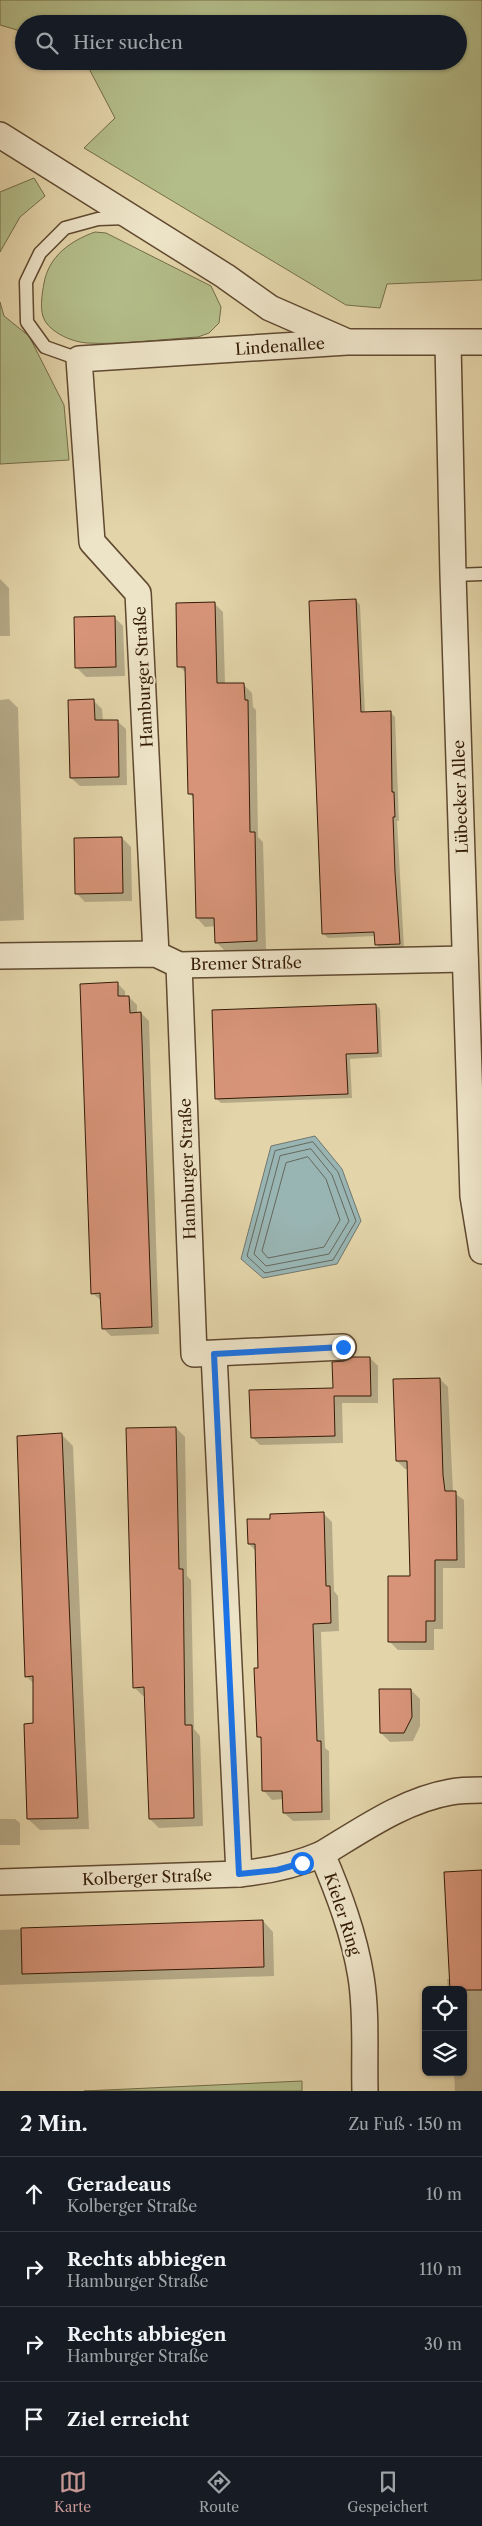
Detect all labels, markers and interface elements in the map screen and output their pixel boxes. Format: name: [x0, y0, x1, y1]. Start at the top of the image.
search box: [15, 15, 467, 70]
icon: search: [33, 29, 61, 57]
text: Hier suchen: [73, 31, 183, 54]
street label: Lindenallee: [234, 333, 326, 359]
street label: Hamburger Straße: [129, 606, 157, 748]
street label: Lübecker Allee: [448, 740, 472, 854]
street label: Bremer Straße: [190, 952, 302, 974]
street label: Hamburger Straße: [175, 1098, 199, 1240]
route end: [332, 1336, 355, 1359]
route start: [291, 1852, 314, 1875]
street label: Kolberger Straße: [82, 1865, 212, 1889]
street label: Kieler Ring: [320, 1870, 366, 1958]
map controls: [422, 1986, 467, 2076]
button: locate: [422, 1986, 467, 2031]
button: layers: [422, 2031, 467, 2076]
text: 2 Min.: [20, 2111, 88, 2136]
text: Zu Fuß · 150 m: [348, 2114, 462, 2134]
text: Geradeaus: [67, 2173, 171, 2196]
icon: ahead: [20, 2180, 48, 2208]
text: 10 m: [426, 2184, 462, 2204]
text: Kolberger Straße: [67, 2196, 197, 2216]
text: Rechts abbiegen: [67, 2248, 227, 2271]
icon: right: [20, 2255, 48, 2283]
text: 110 m: [419, 2259, 462, 2279]
text: Hamburger Straße: [67, 2271, 209, 2291]
text: Rechts abbiegen: [67, 2323, 227, 2346]
icon: right: [20, 2330, 48, 2358]
text: 30 m: [424, 2334, 462, 2354]
text: Hamburger Straße: [67, 2346, 209, 2366]
icon: arrive: [20, 2405, 48, 2433]
text: Ziel erreicht: [67, 2408, 189, 2431]
tab: Karte: [54, 2468, 91, 2516]
tab: Route: [199, 2468, 239, 2516]
tab: Gespeichert: [347, 2468, 428, 2516]

